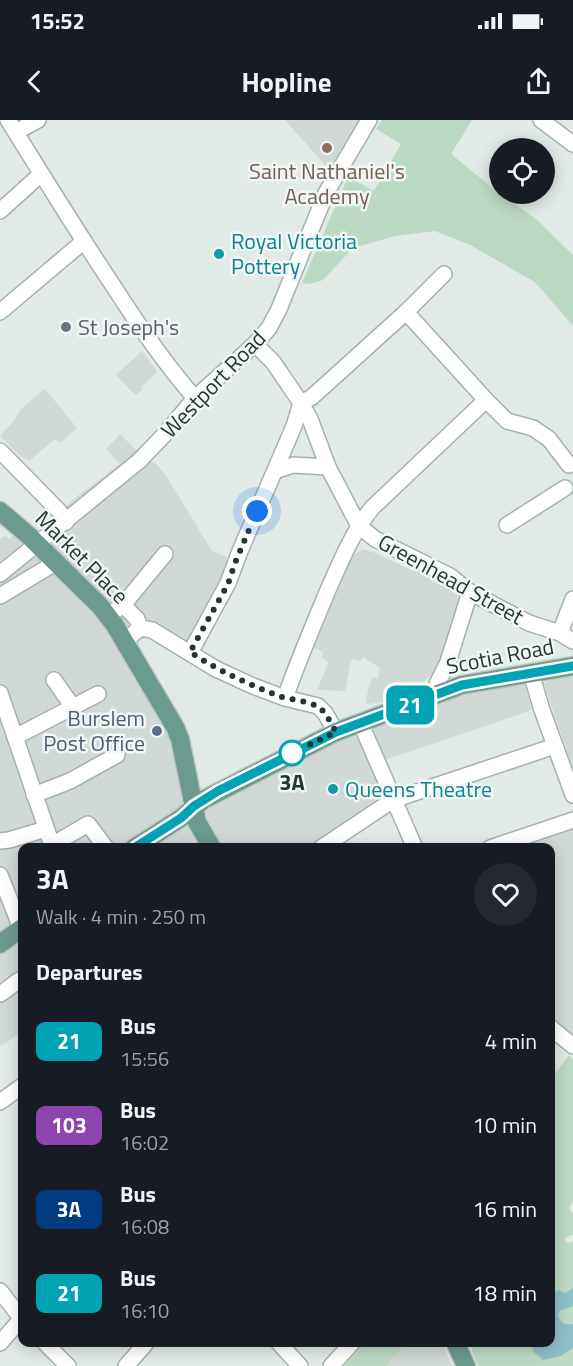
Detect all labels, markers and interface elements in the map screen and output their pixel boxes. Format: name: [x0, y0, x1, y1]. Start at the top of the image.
text: 15:52: [30, 4, 85, 38]
text: Hopline: [241, 61, 332, 102]
icon: back: [18, 65, 51, 98]
icon: share: [522, 65, 555, 98]
map controls: [489, 138, 555, 204]
button: locate: [489, 138, 555, 204]
marker: Saint Nathaniel's Academy: [320, 141, 334, 155]
place label: Saint Nathaniel's Academy: [249, 154, 405, 213]
place label: Royal Victoria Pottery: [231, 224, 357, 283]
marker: Royal Victoria Pottery: [212, 247, 226, 261]
place label: St Joseph's: [78, 310, 179, 344]
marker: St Joseph's: [59, 320, 73, 334]
street label: Westport Road: [152, 322, 274, 446]
your location: [242, 496, 272, 526]
street label: Market Place: [27, 502, 137, 612]
street label: Greenhead Street: [372, 525, 530, 633]
street label: Scotia Road: [443, 629, 557, 683]
line badge: 21: [383, 686, 437, 724]
text: 21: [398, 689, 422, 721]
place label: Burslem Post Office: [43, 701, 145, 760]
marker: Burslem Post Office: [150, 724, 164, 738]
marker: 3A: [279, 740, 305, 766]
place label: 3A: [279, 765, 305, 799]
place label: Queens Theatre: [345, 772, 492, 806]
marker: Queens Theatre: [326, 782, 340, 796]
text: 3A: [36, 857, 69, 900]
button: heart: [474, 863, 537, 926]
text: Walk · 4 min · 250 m: [36, 901, 206, 932]
text: Departures: [36, 955, 143, 989]
text: Bus: [120, 1009, 156, 1043]
text: 4 min: [485, 1024, 537, 1058]
text: 21: [57, 1025, 81, 1057]
text: 15:56: [120, 1043, 169, 1074]
text: Bus: [120, 1093, 156, 1127]
text: 10 min: [472, 1108, 537, 1142]
text: 103: [51, 1109, 87, 1141]
text: 16:02: [120, 1127, 169, 1158]
text: Bus: [120, 1177, 156, 1211]
text: 16 min: [472, 1192, 537, 1226]
text: 3A: [57, 1193, 81, 1225]
text: 16:08: [120, 1211, 169, 1242]
text: Bus: [120, 1261, 156, 1295]
text: 18 min: [472, 1276, 537, 1310]
text: 21: [57, 1277, 81, 1309]
text: 16:10: [120, 1295, 169, 1326]

